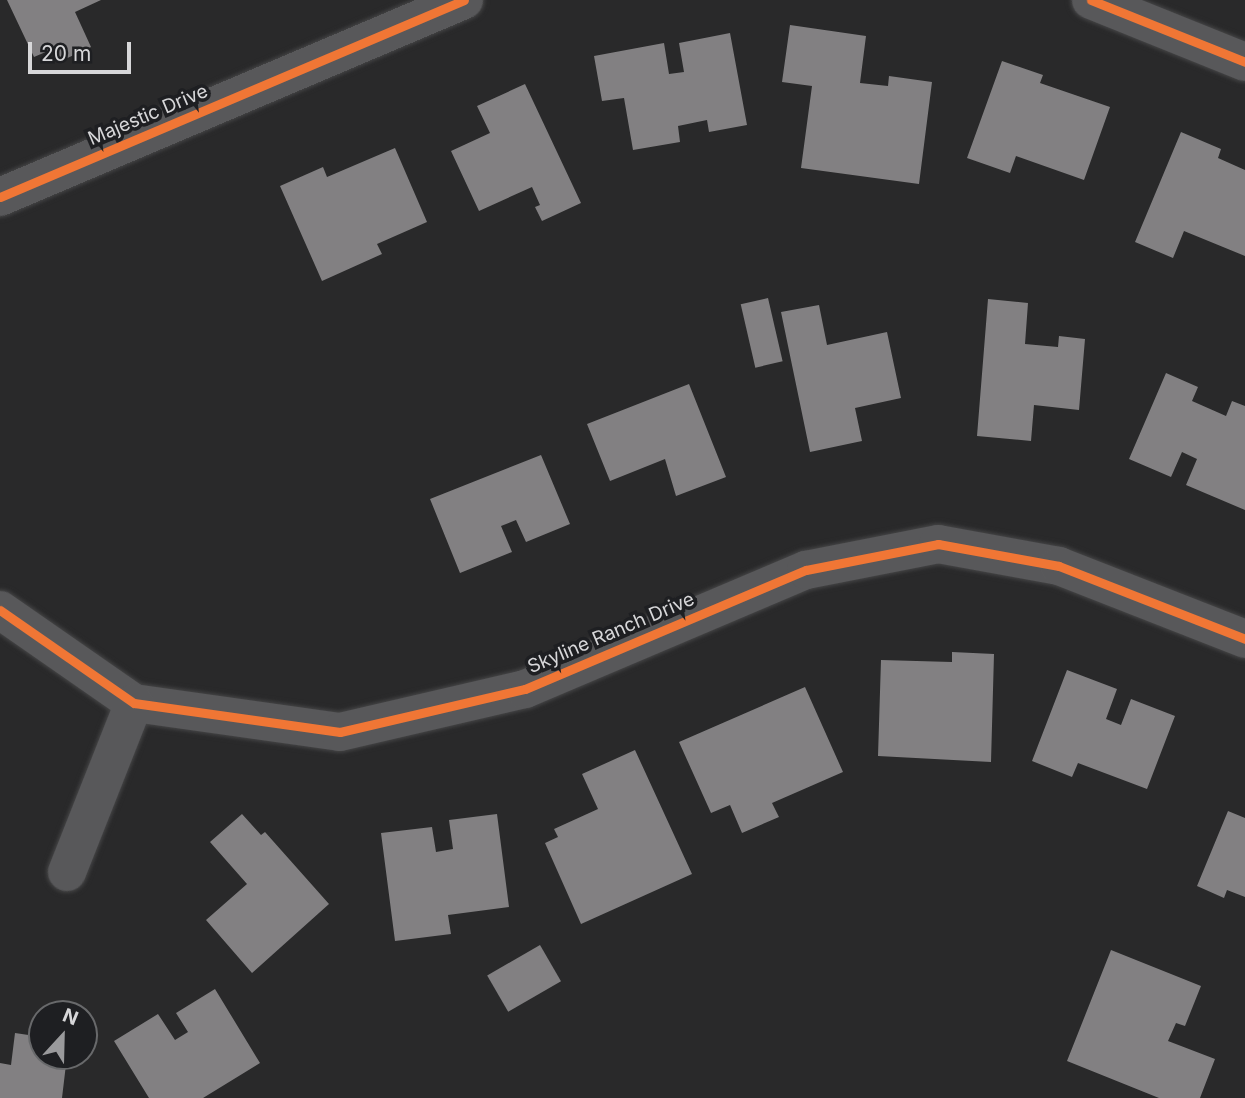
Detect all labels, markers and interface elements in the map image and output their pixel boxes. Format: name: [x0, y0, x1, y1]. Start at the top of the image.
scale bar: [32, 28, 135, 72]
text: 20 m: [41, 41, 91, 66]
street label: Majestic Drive: [85, 80, 211, 150]
street label: Skyline Ranch Drive: [524, 588, 698, 678]
north arrow: [28, 1000, 98, 1070]
text: N: [59, 1004, 81, 1030]

